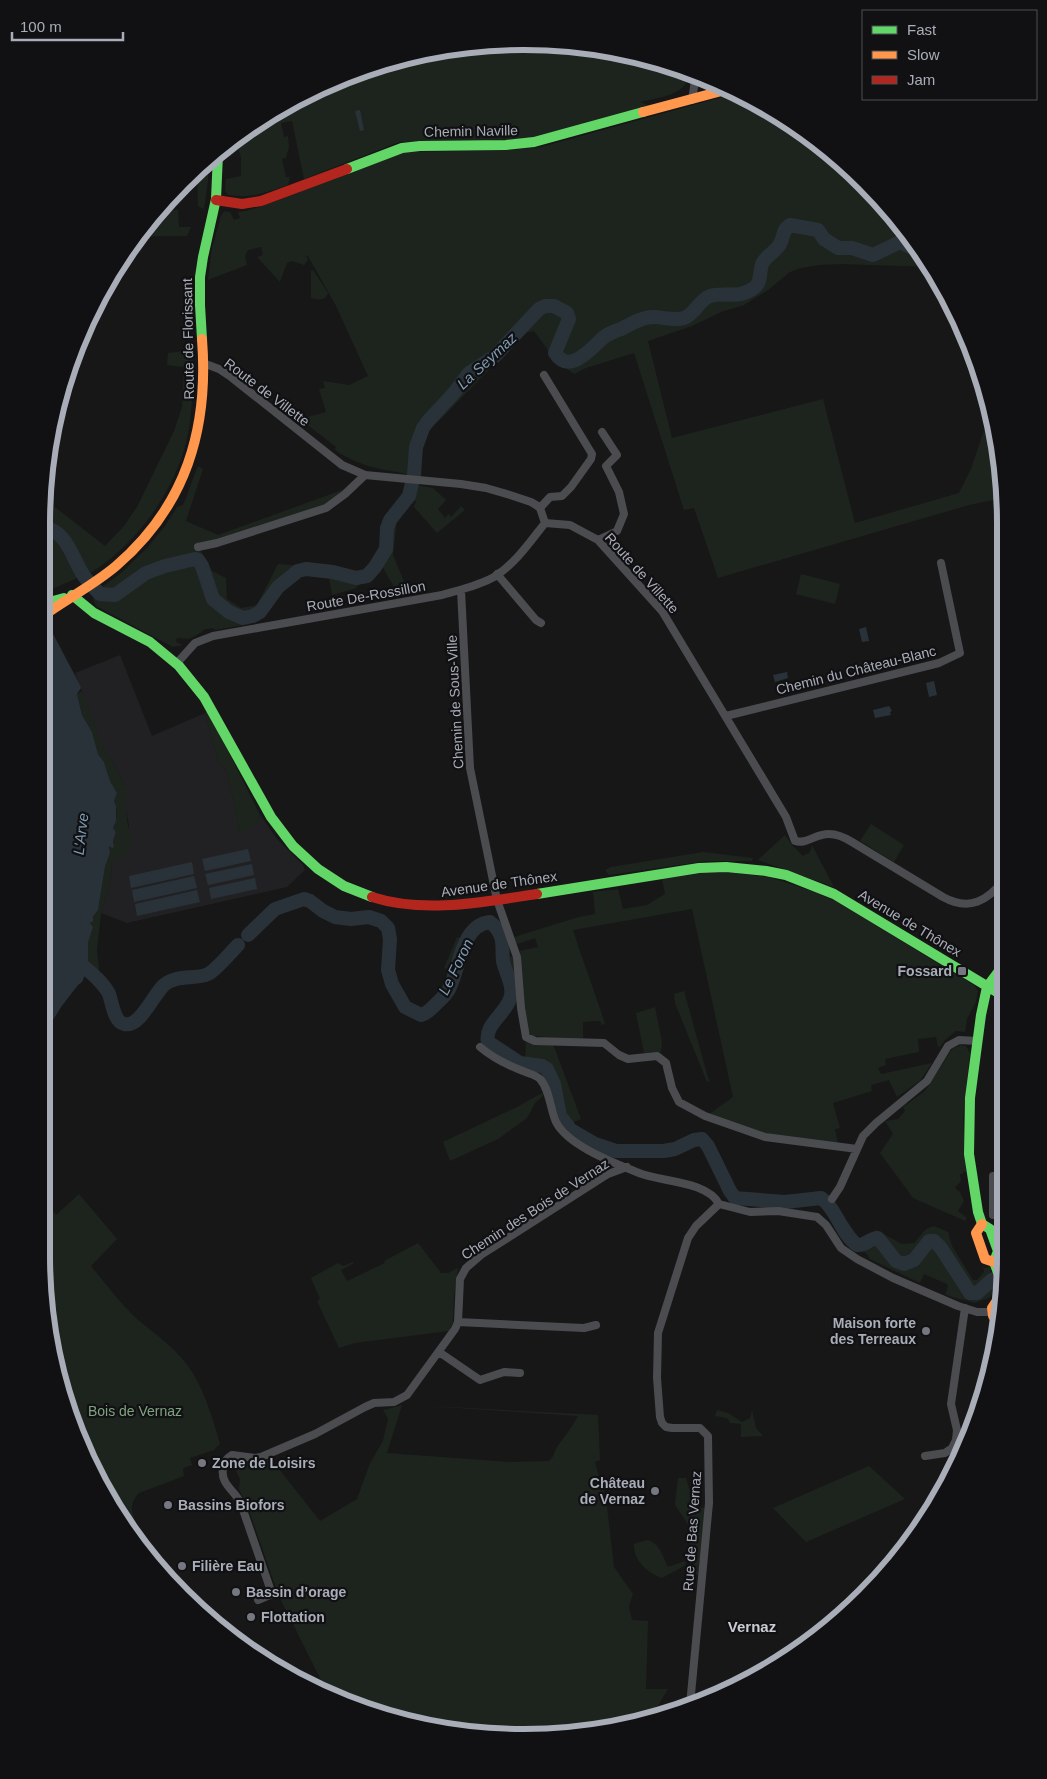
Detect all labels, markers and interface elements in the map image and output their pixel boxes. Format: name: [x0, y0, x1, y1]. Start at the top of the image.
scale bar: [12, 10, 124, 42]
legend: [862, 10, 1037, 100]
text: 100 m: [20, 18, 62, 35]
text: Fast: [907, 21, 937, 38]
text: Slow: [907, 46, 940, 63]
text: Jam: [907, 71, 935, 88]
street label: Chemin Naville: [424, 122, 518, 140]
street label: Route de Florissant: [179, 278, 197, 400]
water label: La Seymaz: [453, 328, 520, 392]
street label: Route de Villette: [221, 355, 313, 429]
street label: Route de Villette: [602, 530, 682, 617]
street label: Route De-Rossillon: [305, 578, 427, 614]
street label: Chemin de Sous-Ville: [443, 634, 467, 770]
street label: Chemin du Château-Blanc: [774, 642, 938, 698]
water label: L'Arve: [70, 812, 92, 856]
street label: Avenue de Thônex: [440, 868, 558, 900]
street label: Avenue de Thônex: [856, 886, 964, 960]
water label: Le Foron: [435, 936, 476, 997]
place label: Fossard: [898, 963, 952, 979]
marker: Fossard: [956, 965, 968, 977]
street label: Chemin des Bois de Vernaz: [458, 1155, 612, 1263]
place label: Maison forte des Terreaux: [830, 1315, 916, 1347]
marker: Maison forte des Terreaux: [920, 1325, 932, 1337]
park label: Bois de Vernaz: [88, 1403, 182, 1419]
place label: Zone de Loisirs: [212, 1455, 316, 1471]
marker: Zone de Loisirs: [196, 1457, 208, 1469]
street label: Rue de Bas Vernaz: [680, 1470, 704, 1592]
place label: Château de Vernaz: [580, 1475, 645, 1507]
marker: Château de Vernaz: [649, 1485, 661, 1497]
place label: Bassins Biofors: [178, 1497, 285, 1513]
marker: Bassins Biofors: [162, 1499, 174, 1511]
place label: Filière Eau: [192, 1558, 263, 1574]
marker: Filière Eau: [176, 1560, 188, 1572]
place label: Bassin d’orage: [246, 1584, 347, 1600]
marker: Bassin d’orage: [230, 1586, 242, 1598]
place label: Flottation: [261, 1609, 325, 1625]
marker: Flottation: [245, 1611, 257, 1623]
district label: Vernaz: [728, 1618, 776, 1635]

